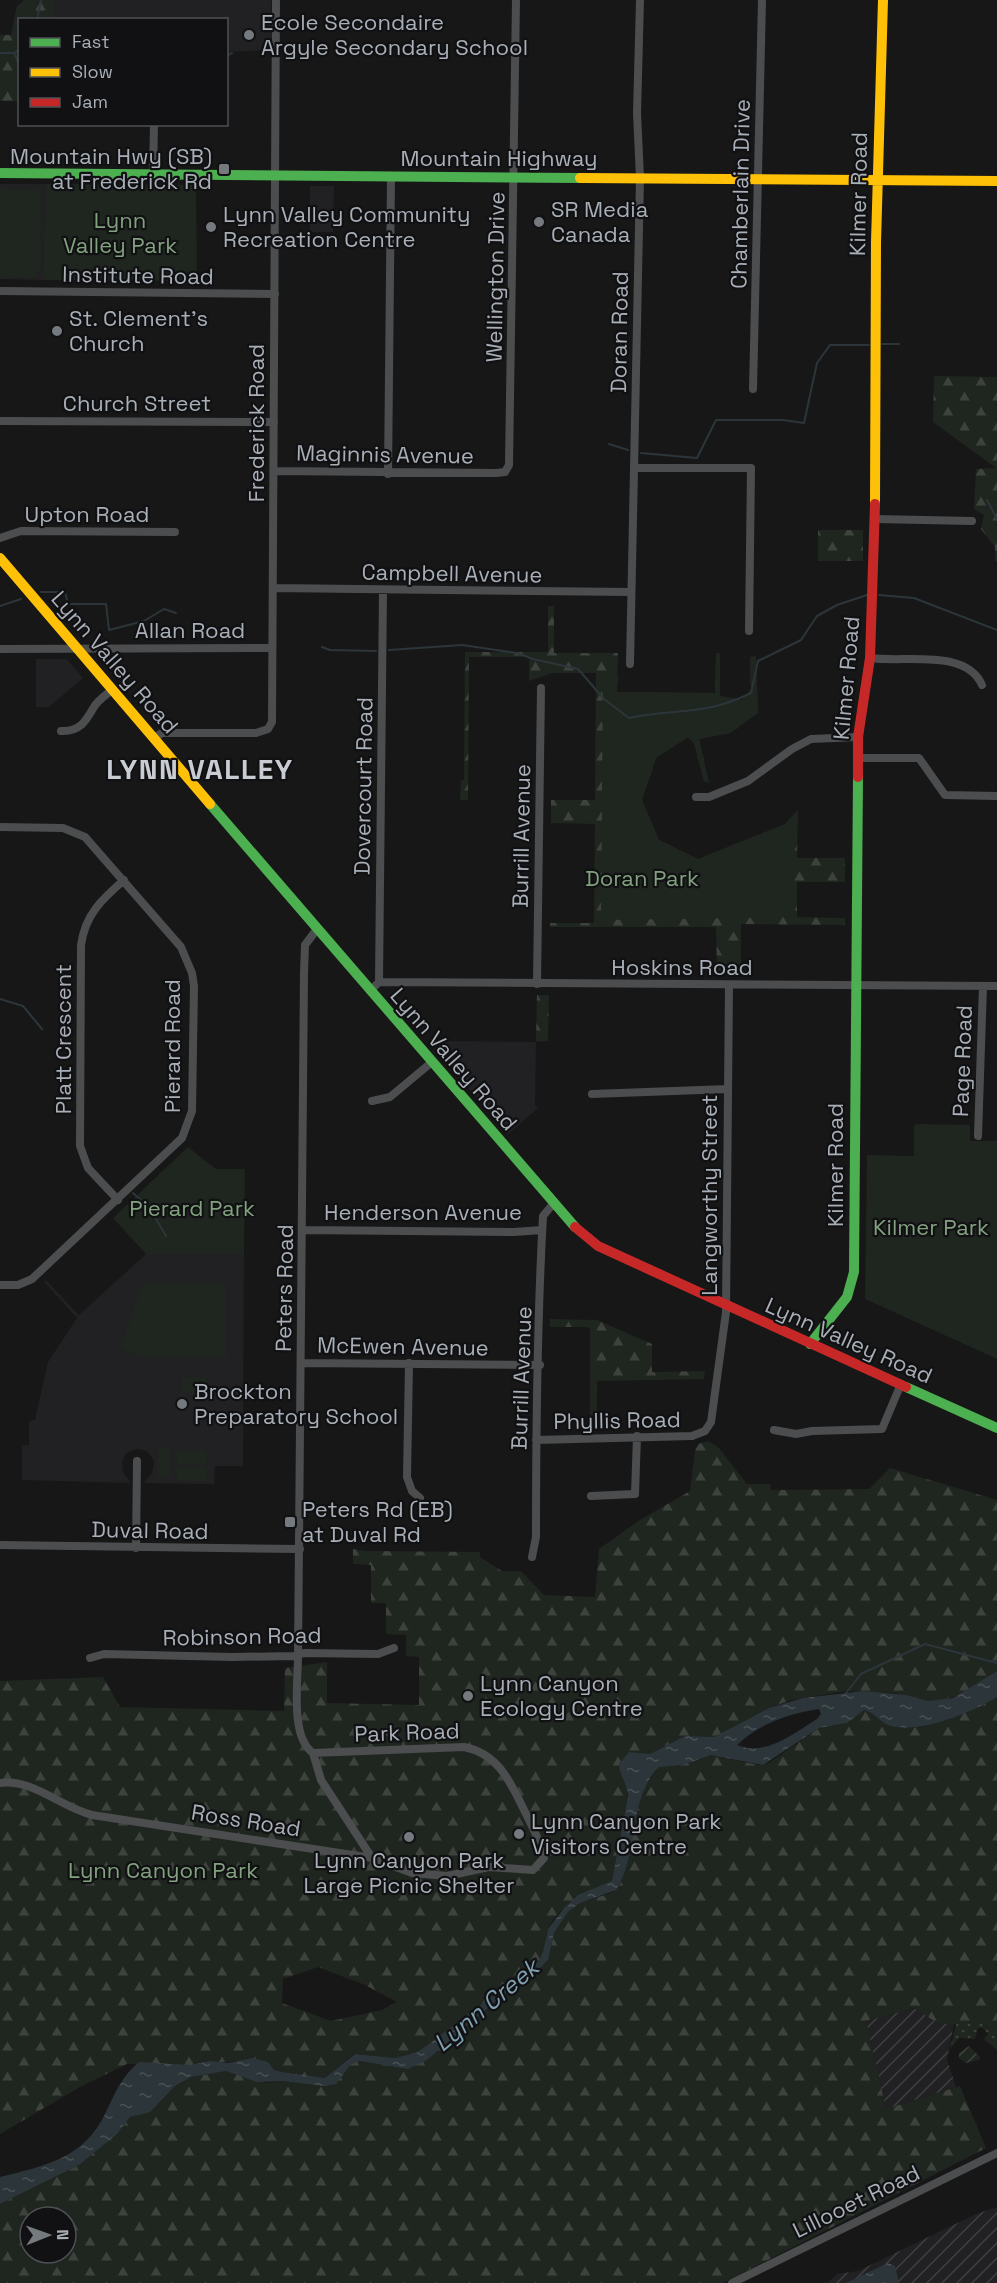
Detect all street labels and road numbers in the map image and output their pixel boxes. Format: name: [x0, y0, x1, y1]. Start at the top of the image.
street label: Chamberlain Drive: [724, 99, 756, 289]
street label: Kilmer Road: [843, 132, 873, 256]
street label: Mountain Highway: [400, 144, 598, 172]
street label: Wellington Drive: [480, 191, 510, 363]
street label: Institute Road: [62, 260, 214, 290]
street label: Doran Road: [604, 271, 634, 393]
street label: Frederick Road: [242, 344, 270, 502]
street label: Church Street: [63, 389, 211, 417]
street label: Maginnis Avenue: [296, 438, 474, 470]
street label: Upton Road: [25, 500, 149, 528]
street label: Campbell Avenue: [361, 557, 543, 589]
street label: Lynn Valley Road: [45, 585, 185, 739]
street label: Kilmer Road: [827, 615, 865, 741]
street label: Allan Road: [135, 616, 245, 644]
street label: Dovercourt Road: [347, 697, 379, 875]
street label: Burrill Avenue: [506, 764, 536, 908]
street label: Hoskins Road: [611, 953, 753, 981]
street label: Platt Crescent: [49, 964, 77, 1114]
street label: Pierard Road: [158, 979, 186, 1113]
street label: Lynn Valley Road: [384, 982, 524, 1136]
street label: Page Road: [946, 1004, 978, 1118]
street label: Langworthy Street: [695, 1094, 723, 1296]
street label: Kilmer Road: [821, 1103, 849, 1227]
street label: Henderson Avenue: [324, 1198, 522, 1226]
street label: Peters Road: [269, 1224, 299, 1352]
street label: Lynn Valley Road: [761, 1291, 937, 1389]
street label: Burrill Avenue: [504, 1306, 538, 1450]
street label: McEwen Avenue: [317, 1331, 489, 1361]
street label: Phyllis Road: [553, 1405, 681, 1435]
street label: Duval Road: [91, 1515, 209, 1545]
street label: Robinson Road: [162, 1621, 322, 1651]
street label: Park Road: [354, 1716, 460, 1748]
street label: Ross Road: [189, 1798, 303, 1842]
street label: Lillooet Road: [788, 2158, 924, 2244]

